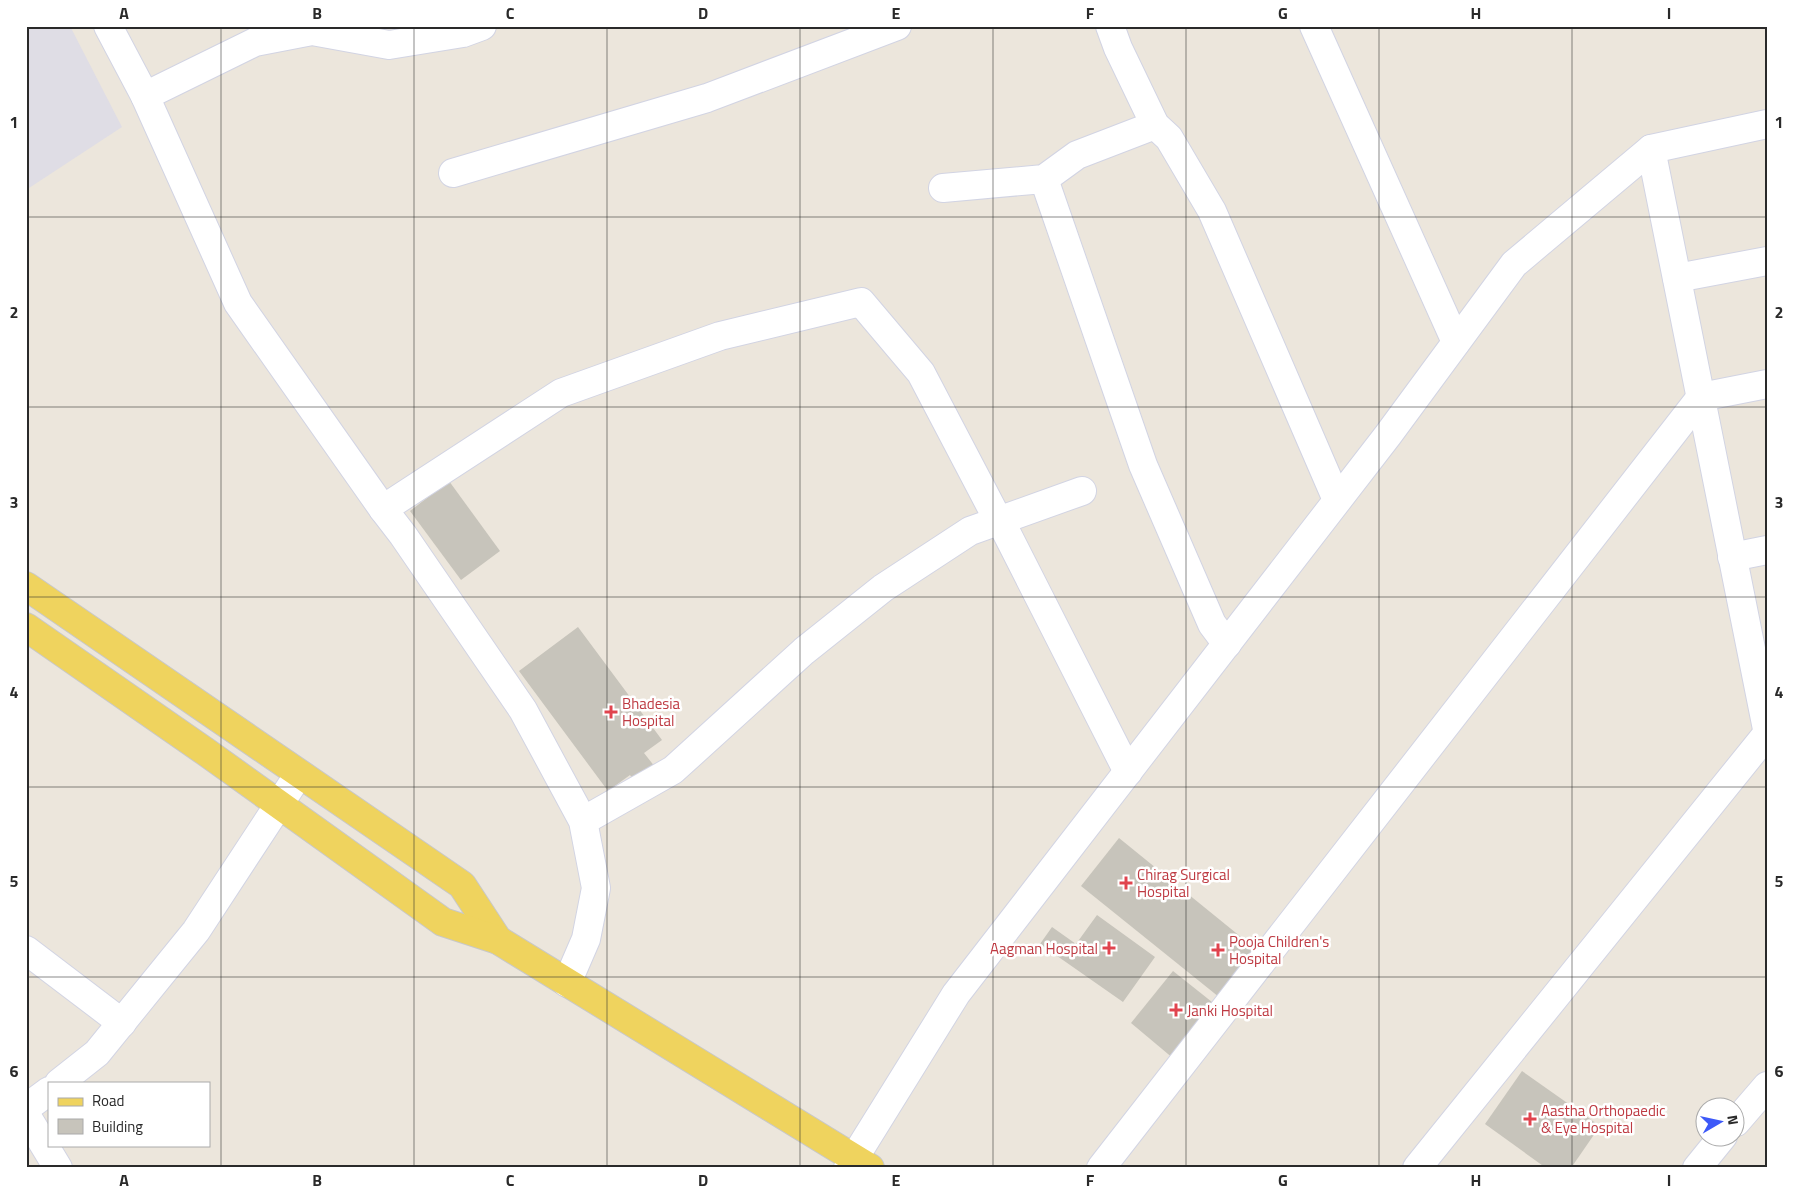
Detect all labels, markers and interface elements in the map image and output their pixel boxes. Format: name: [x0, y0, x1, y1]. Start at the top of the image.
text: A: [119, 1, 129, 25]
text: B: [312, 1, 322, 25]
text: C: [506, 1, 515, 25]
text: D: [698, 1, 708, 25]
text: E: [892, 1, 901, 25]
text: F: [1086, 1, 1095, 25]
text: G: [1278, 1, 1288, 25]
text: H: [1471, 1, 1481, 25]
text: I: [1667, 1, 1671, 25]
text: 1: [10, 110, 18, 134]
text: 1: [1775, 110, 1783, 134]
text: 2: [10, 300, 18, 324]
text: 2: [1775, 300, 1783, 324]
text: 3: [10, 490, 18, 514]
text: 3: [1775, 490, 1783, 514]
text: 4: [10, 680, 19, 704]
text: 4: [1775, 680, 1784, 704]
place label: Bhadesia Hospital: [622, 692, 681, 732]
marker: Bhadesia Hospital: [604, 705, 618, 719]
place label: Chirag Surgical Hospital: [1137, 863, 1230, 903]
text: 5: [10, 869, 19, 893]
text: 5: [1775, 869, 1784, 893]
marker: Chirag Surgical Hospital: [1119, 876, 1133, 890]
place label: Pooja Children's Hospital: [1229, 930, 1329, 970]
place label: Aagman Hospital: [990, 937, 1098, 960]
marker: Aagman Hospital: [1102, 941, 1116, 955]
marker: Pooja Children's Hospital: [1211, 943, 1225, 957]
place label: Janki Hospital: [1187, 999, 1273, 1022]
marker: Janki Hospital: [1169, 1003, 1183, 1017]
text: 6: [10, 1059, 19, 1083]
text: 6: [1775, 1059, 1784, 1083]
legend: [48, 1082, 210, 1146]
text: Road: [92, 1089, 124, 1112]
north arrow: [1696, 1096, 1746, 1146]
place label: Aastha Orthopaedic & Eye Hospital: [1541, 1099, 1666, 1139]
marker: Aastha Orthopaedic & Eye Hospital: [1523, 1112, 1537, 1126]
text: N: [1722, 1113, 1744, 1126]
text: Building: [92, 1115, 143, 1138]
text: A: [119, 1168, 129, 1192]
text: B: [312, 1168, 322, 1192]
text: C: [506, 1168, 515, 1192]
text: D: [698, 1168, 708, 1192]
text: E: [892, 1168, 901, 1192]
text: F: [1086, 1168, 1095, 1192]
text: G: [1278, 1168, 1288, 1192]
text: H: [1471, 1168, 1481, 1192]
text: I: [1667, 1168, 1671, 1192]

